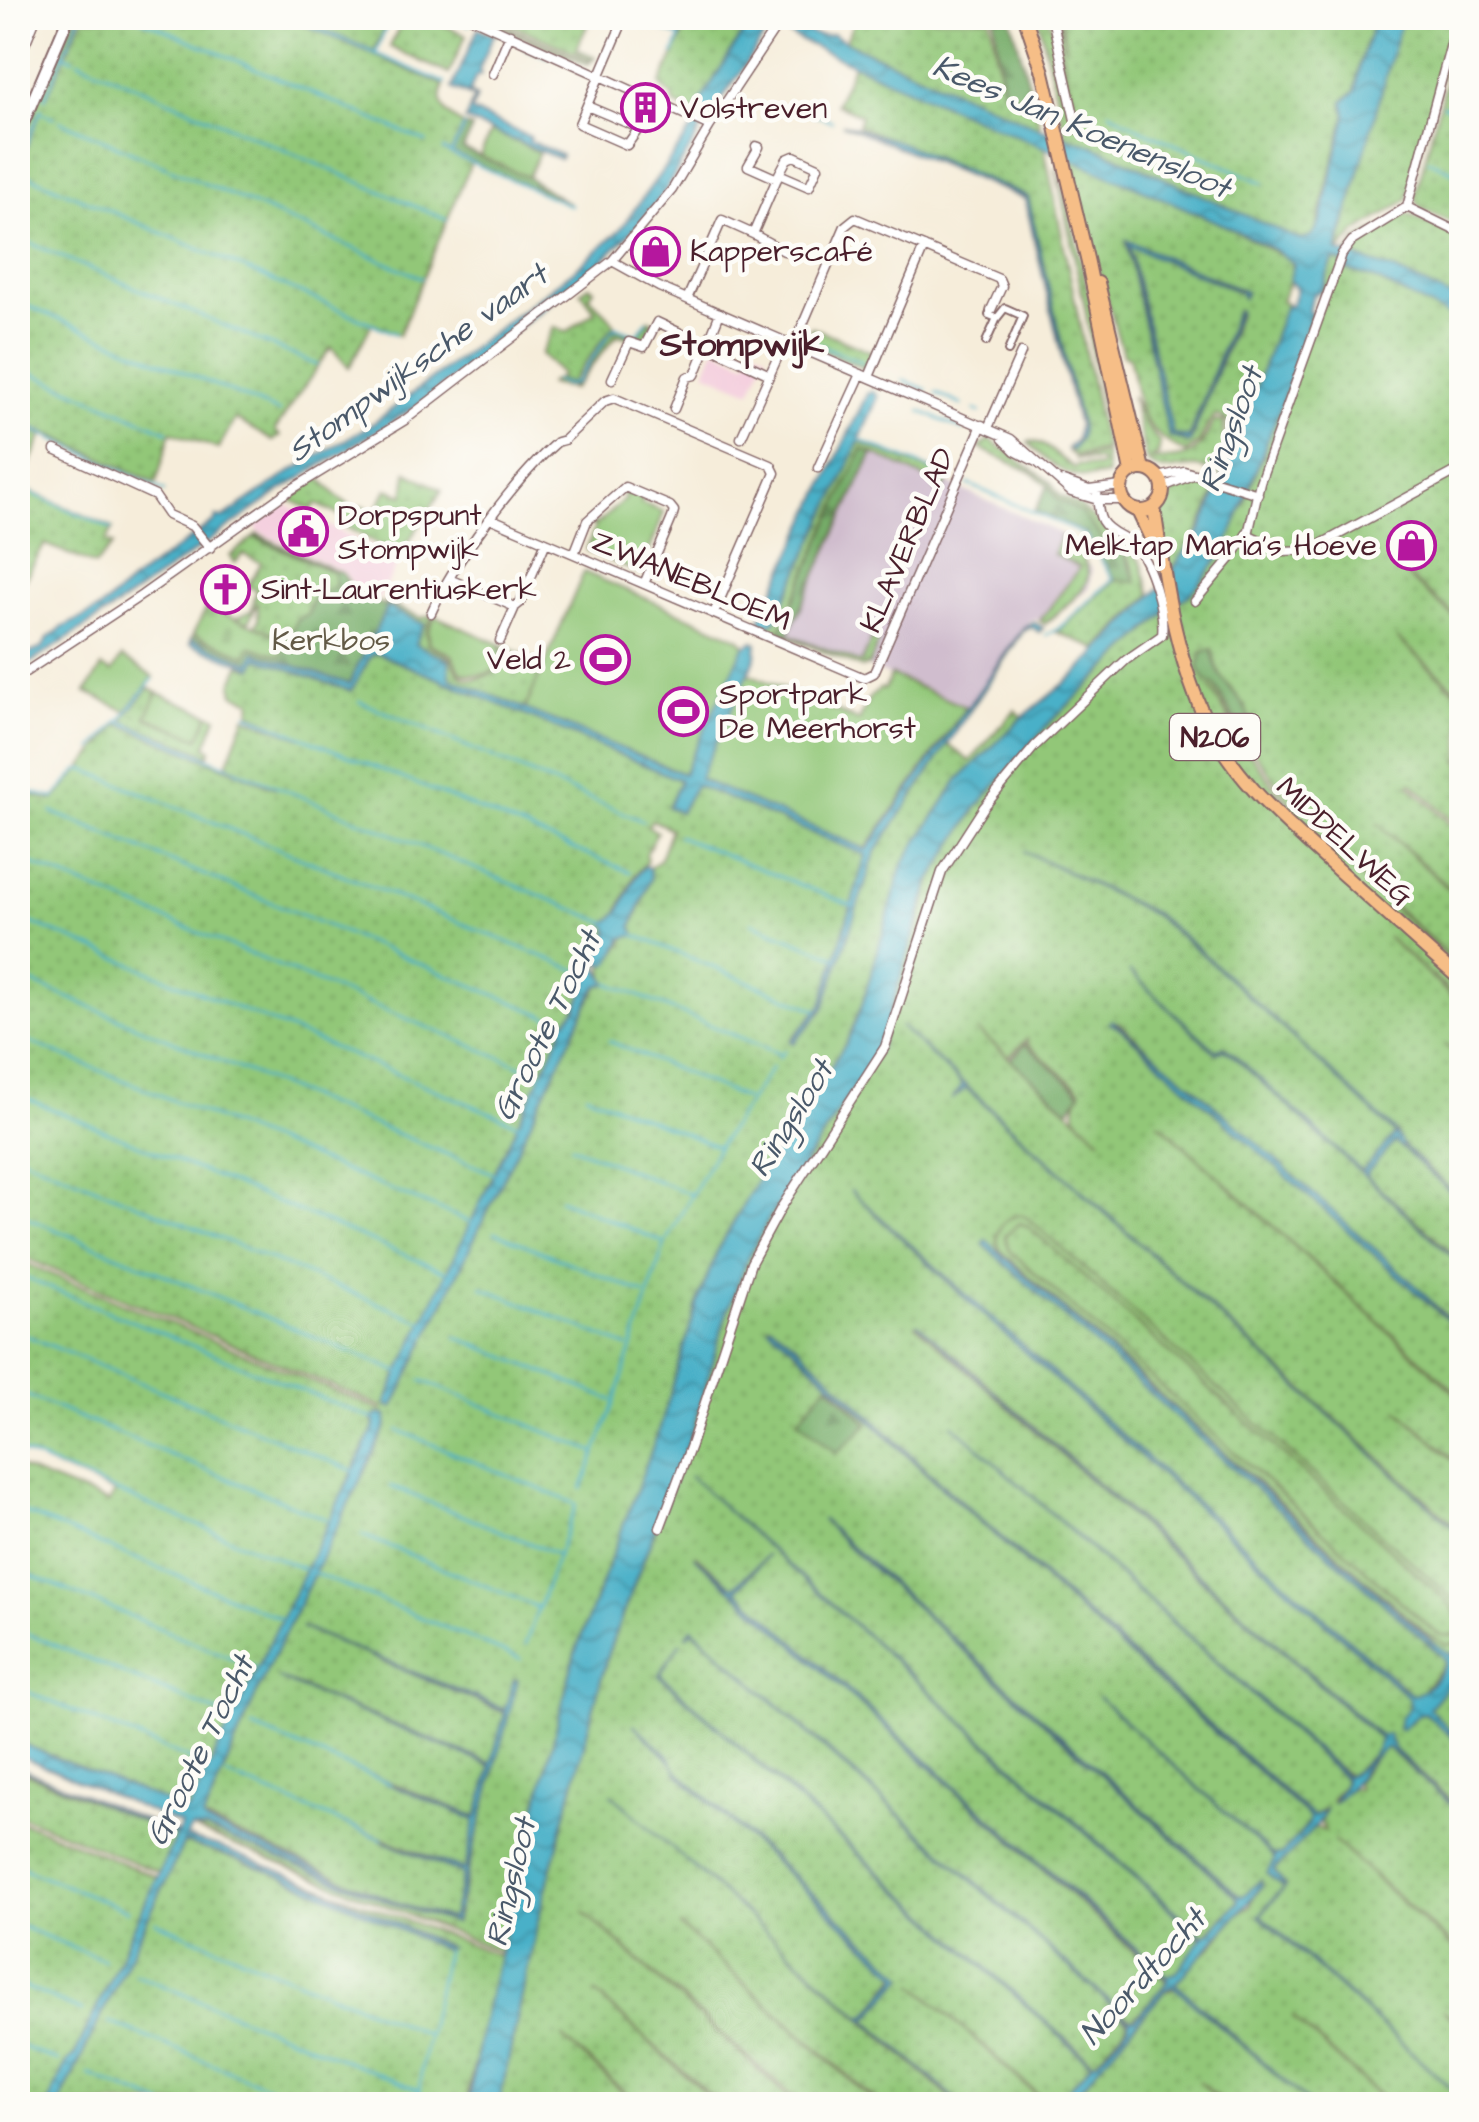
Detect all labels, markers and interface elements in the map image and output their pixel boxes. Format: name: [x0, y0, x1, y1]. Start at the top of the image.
water label: Kees Jan Koenensloot: [926, 44, 1240, 212]
building icon: Volstreven: [619, 82, 671, 134]
place label: Volstreven: [680, 88, 827, 130]
shop icon: Kapperscafé: [629, 225, 681, 277]
place label: Kapperscafé: [690, 231, 873, 273]
water label: Stompwijksche vaart: [278, 251, 560, 473]
district label: Stompwijk: [659, 320, 825, 370]
water label: Ringsloot: [1188, 358, 1277, 499]
street label: KLAVERBLAD: [850, 442, 966, 639]
place label: Dorpspunt Stompwijk: [338, 495, 482, 571]
public building icon: Dorpspunt Stompwijk: [277, 506, 329, 558]
shop icon: Melktap Maria's Hoeve: [1386, 519, 1438, 571]
street label: ZWANEBLOEM: [586, 520, 798, 642]
place label: Melktap Maria's Hoeve: [1065, 525, 1377, 567]
church icon: Sint-Laurentiuskerk: [200, 563, 252, 615]
place label: Sint-Laurentiuskerk: [261, 569, 537, 611]
park label: Kerkbos: [272, 620, 390, 662]
sports icon: Veld 2: [580, 633, 632, 685]
place label: Veld 2: [487, 639, 571, 681]
place label: Sportpark De Meerhorst: [719, 674, 916, 750]
sports icon: Sportpark De Meerhorst: [658, 685, 710, 737]
road number: N206: [1170, 714, 1260, 760]
street label: MIDDELWEG: [1267, 767, 1422, 916]
water label: Groote Tocht: [482, 921, 614, 1128]
water label: Ringsloot: [738, 1049, 847, 1186]
water label: Groote Tocht: [135, 1646, 267, 1853]
water label: Ringsloot: [475, 1811, 550, 1951]
water label: Noordtocht: [1069, 1896, 1219, 2055]

